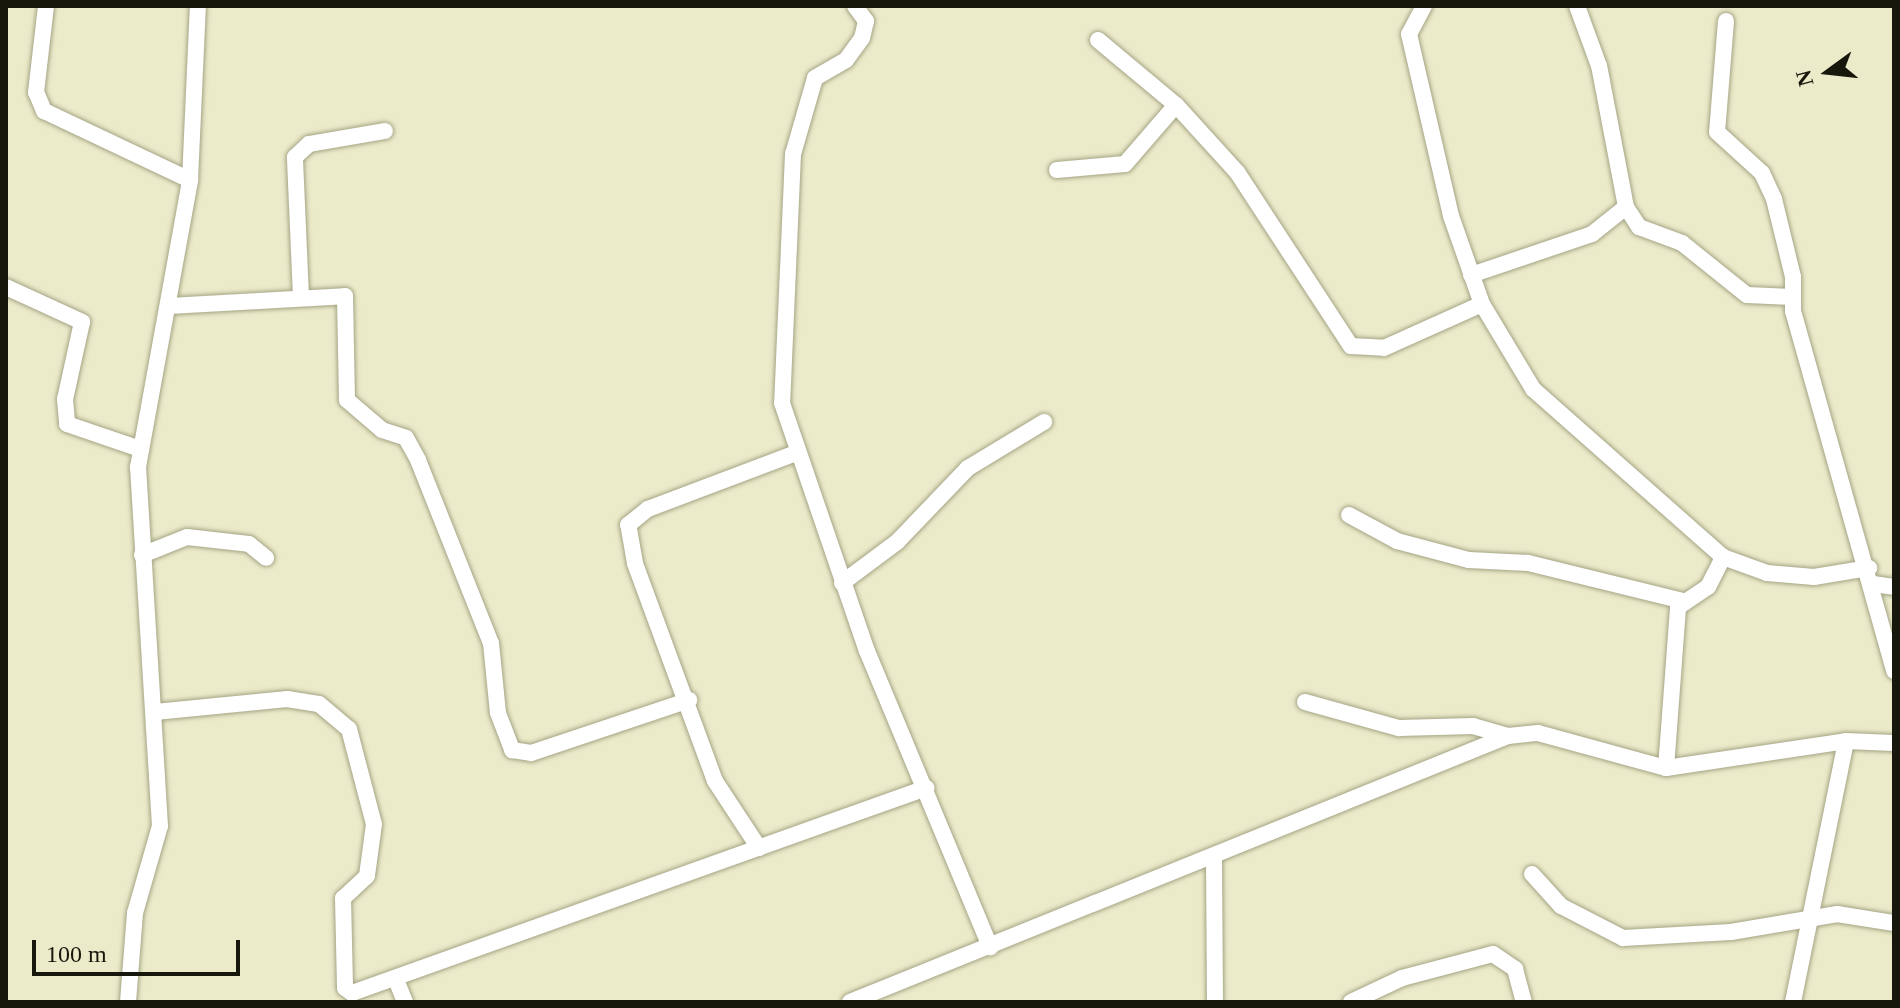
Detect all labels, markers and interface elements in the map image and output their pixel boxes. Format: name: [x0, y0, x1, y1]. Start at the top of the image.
north arrow: [1788, 32, 1868, 112]
text: N: [1790, 67, 1818, 89]
scale bar: [36, 924, 244, 974]
text: 100 m: [46, 941, 107, 967]

